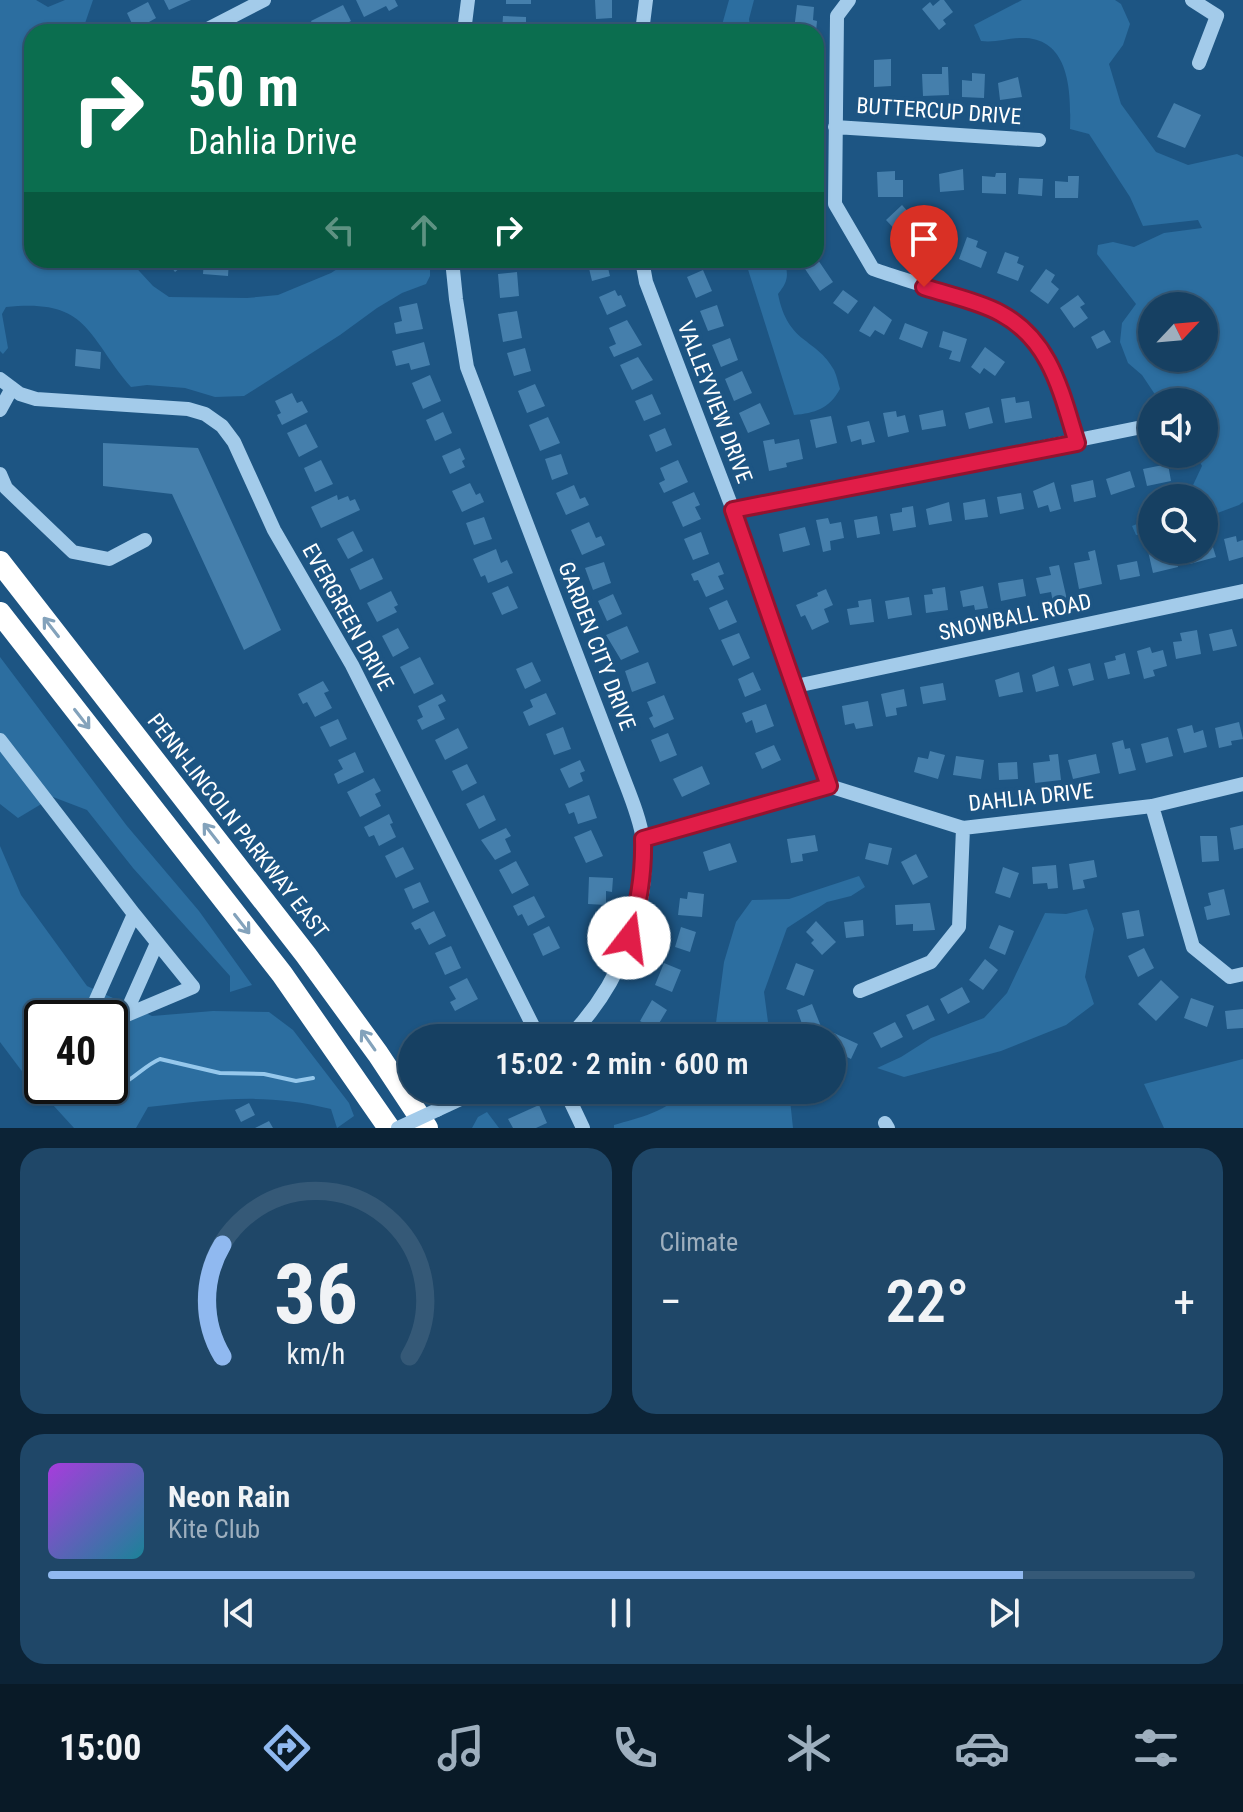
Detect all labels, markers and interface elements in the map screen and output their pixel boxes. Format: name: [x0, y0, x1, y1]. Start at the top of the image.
text: 50 m: [188, 54, 299, 120]
icon: right: [56, 56, 160, 160]
street label: BUTTERCUP DRIVE: [856, 93, 1022, 129]
text: Dahlia Drive: [188, 121, 357, 163]
pin: [890, 205, 958, 287]
icon: left: [318, 208, 362, 252]
icon: ahead: [402, 208, 446, 252]
icon: right: [486, 208, 530, 252]
icon: arrive: [902, 217, 946, 261]
north arrow: [1138, 292, 1218, 372]
map controls: [1138, 292, 1218, 564]
street label: VALLEYVIEW DRIVE: [673, 318, 757, 487]
button: sound: [1138, 388, 1218, 468]
button: search: [1138, 484, 1218, 564]
street label: EVERGREEN DRIVE: [297, 539, 399, 695]
street label: GARDEN CITY DRIVE: [553, 558, 641, 734]
street label: SNOWBALL ROAD: [936, 589, 1094, 645]
one-way arrow: [42, 617, 60, 638]
one-way arrow: [74, 708, 91, 729]
street label: PENN-LINCOLN PARKWAY EAST: [142, 709, 334, 943]
street label: DAHLIA DRIVE: [967, 778, 1095, 816]
one-way arrow: [202, 822, 219, 844]
position arrow: [587, 896, 671, 980]
one-way arrow: [234, 913, 251, 934]
speed limit sign: 40: [24, 1000, 128, 1104]
one-way arrow: [360, 1029, 376, 1051]
text: 15:02 · 2 min · 600 m: [495, 1046, 749, 1081]
text: Climate: [660, 1227, 738, 1257]
text: 36: [274, 1246, 358, 1343]
text: 22°: [886, 1266, 969, 1337]
text: −: [660, 1276, 682, 1328]
text: +: [1173, 1276, 1195, 1328]
text: km/h: [286, 1337, 345, 1371]
text: Neon Rain: [168, 1479, 290, 1514]
text: Kite Club: [168, 1514, 260, 1544]
icon: previous: [217, 1591, 261, 1635]
icon: pause: [599, 1591, 643, 1635]
icon: next: [982, 1591, 1026, 1635]
icon: directions: [259, 1720, 315, 1776]
icon: music: [433, 1720, 489, 1776]
icon: phone: [607, 1720, 663, 1776]
icon: climate: [781, 1720, 837, 1776]
icon: car: [954, 1720, 1010, 1776]
icon: filters: [1128, 1720, 1184, 1776]
text: 15:00: [59, 1727, 142, 1769]

